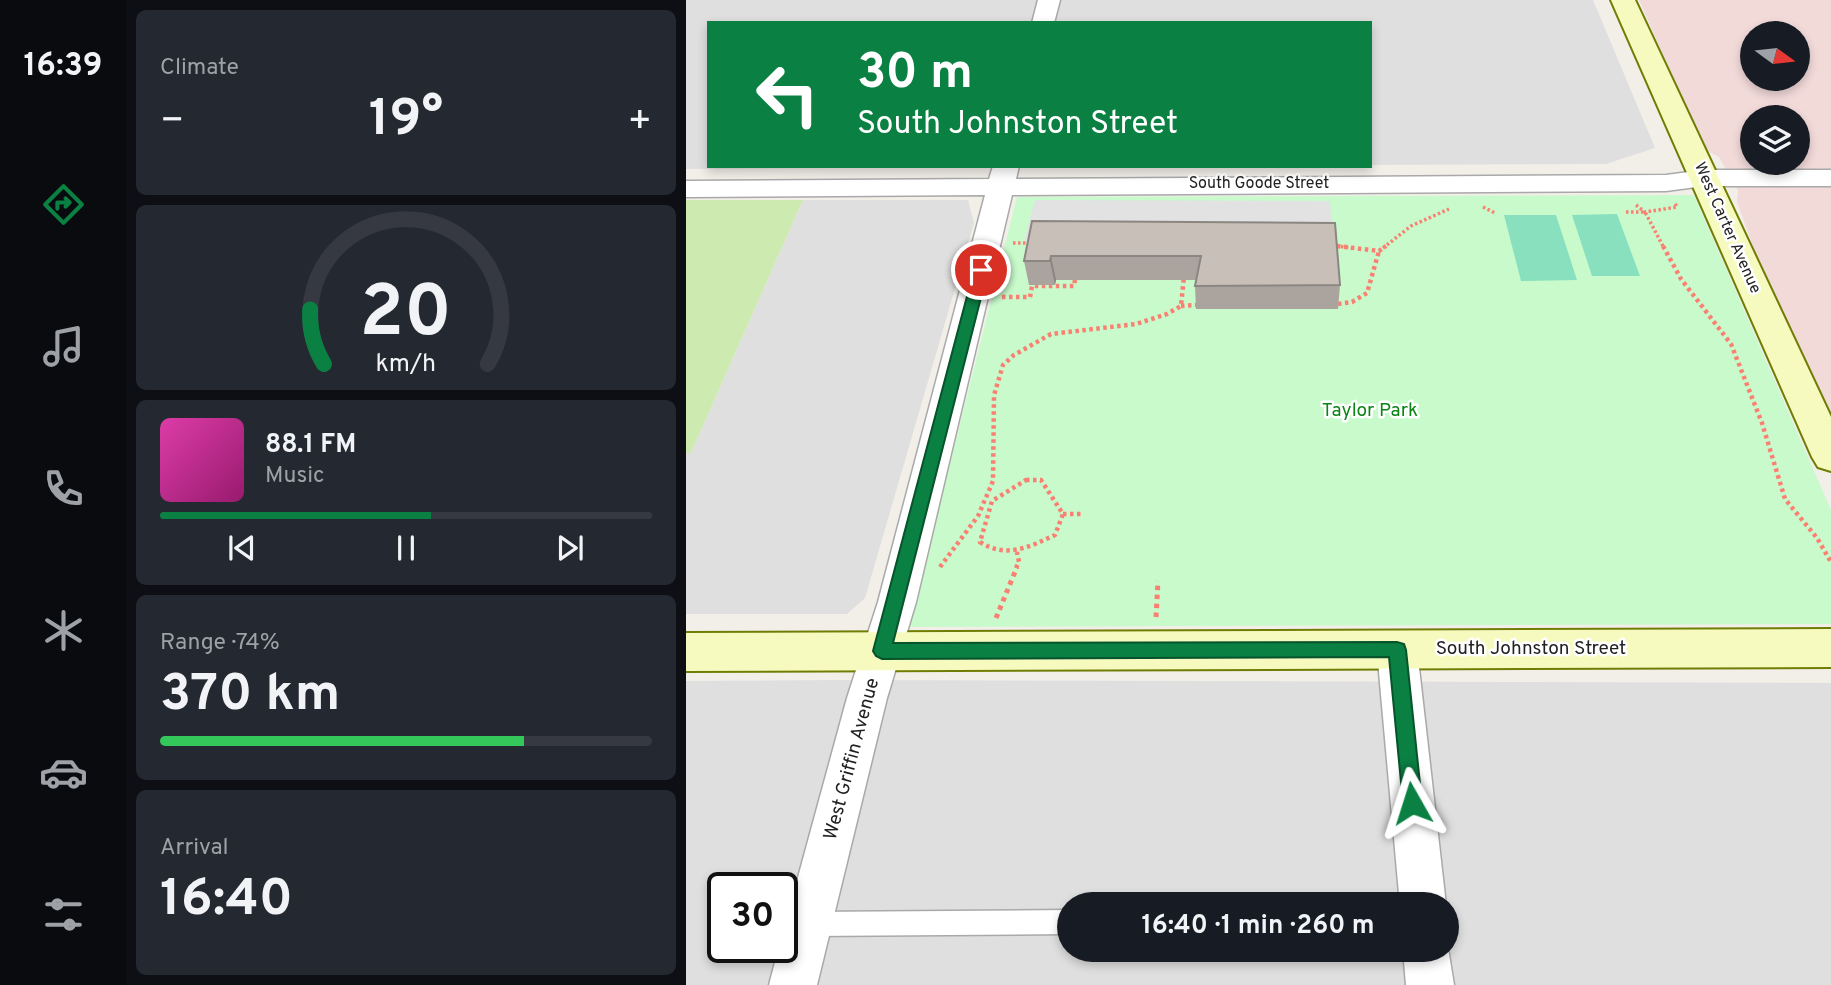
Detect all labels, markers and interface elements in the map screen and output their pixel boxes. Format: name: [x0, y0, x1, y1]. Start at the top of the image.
north arrow: [1740, 21, 1810, 91]
map controls: [1740, 21, 1810, 175]
text: 30 m: [857, 44, 973, 106]
text: 16:39: [23, 47, 103, 87]
icon: left: [742, 49, 833, 140]
text: Climate: [160, 54, 239, 83]
text: 19°: [369, 88, 443, 154]
text: −: [160, 98, 185, 147]
text: +: [627, 98, 652, 147]
text: South Johnston Street: [857, 105, 1178, 145]
button: layers: [1740, 105, 1810, 175]
street label: West Carter Avenue: [1689, 159, 1765, 297]
street label: South Goode Street: [1189, 174, 1329, 194]
icon: directions: [39, 180, 88, 229]
pin: [951, 240, 1011, 300]
icon: arrive: [962, 251, 1000, 289]
text: 20: [360, 270, 452, 362]
icon: music: [39, 322, 88, 371]
text: km/h: [376, 348, 436, 380]
park label: Taylor Park: [1322, 399, 1418, 423]
text: 88.1 FM: [265, 429, 356, 462]
text: Music: [265, 462, 325, 491]
icon: phone: [39, 464, 88, 513]
icon: previous: [223, 529, 261, 567]
icon: pause: [387, 529, 425, 567]
icon: next: [551, 529, 589, 567]
icon: climate: [39, 606, 88, 655]
text: Range · 74%: [160, 629, 280, 658]
street label: South Johnston Street: [1436, 637, 1626, 661]
text: 370 km: [160, 663, 340, 729]
street label: West Griffin Avenue: [819, 675, 885, 843]
icon: car: [39, 748, 88, 797]
position arrow: [1375, 766, 1449, 840]
text: Arrival: [160, 834, 229, 863]
text: 16:40: [160, 868, 293, 934]
speed limit sign: 30: [707, 872, 798, 963]
icon: filters: [39, 890, 88, 939]
text: 16:40 · 1 min · 260 m: [1141, 910, 1375, 943]

